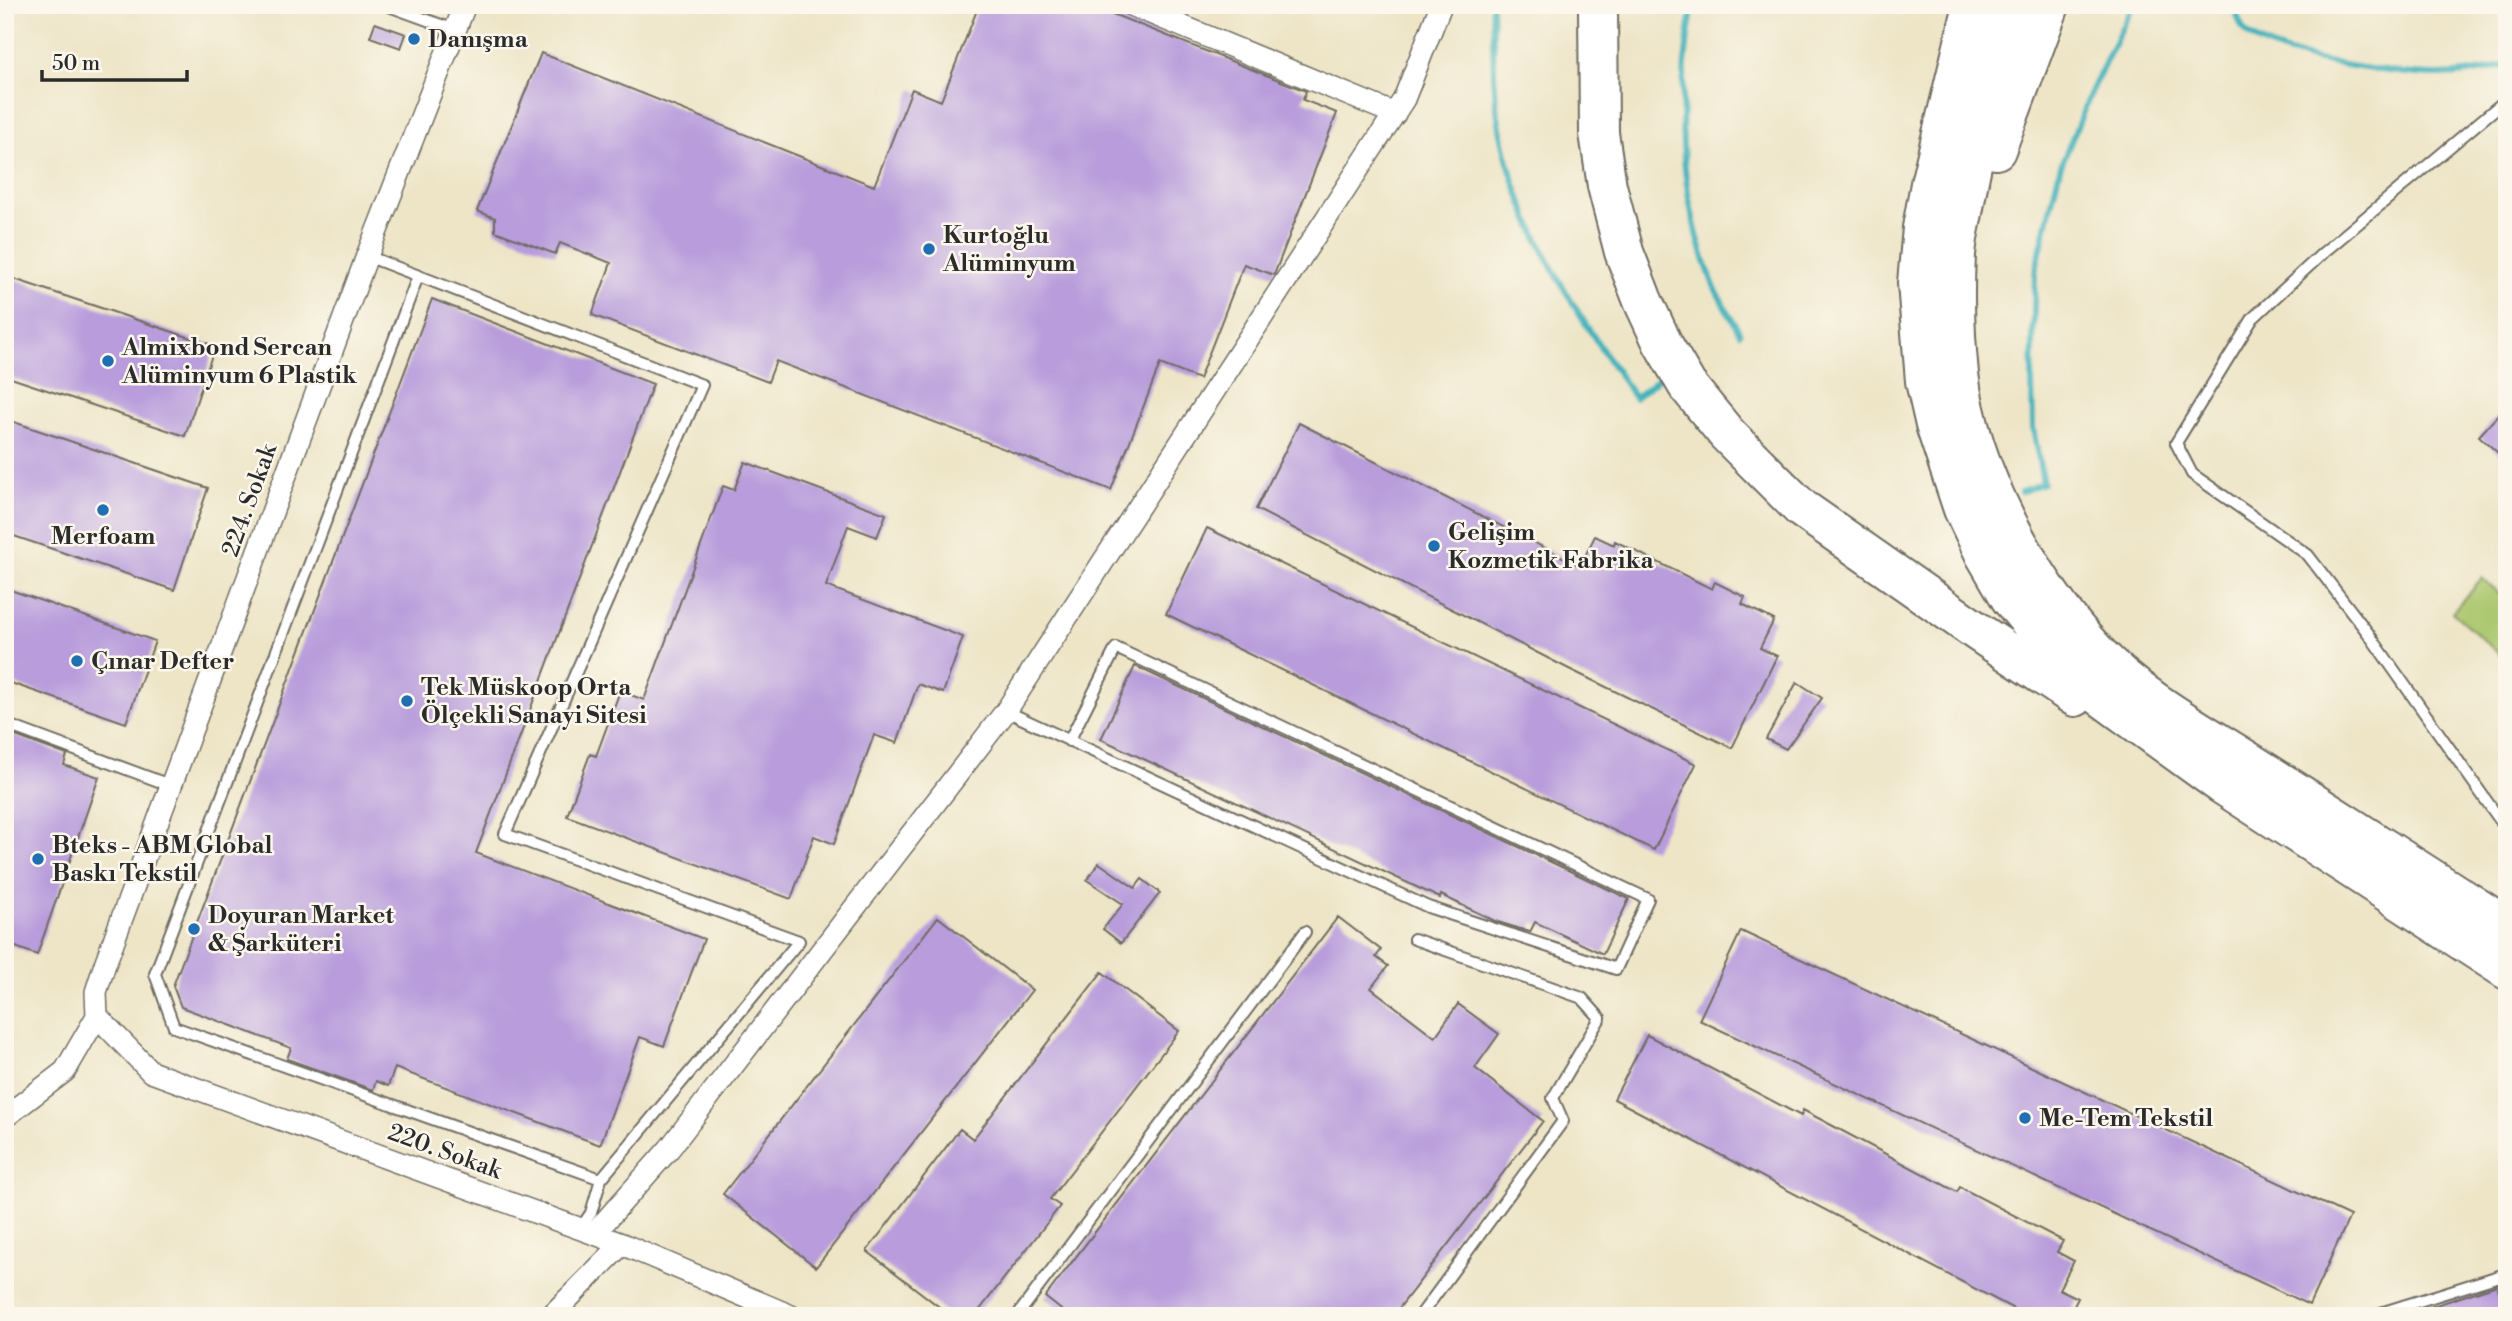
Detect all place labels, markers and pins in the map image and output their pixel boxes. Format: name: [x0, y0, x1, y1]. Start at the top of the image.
place label: Danışma: [428, 25, 529, 55]
marker: Danışma: [406, 31, 422, 47]
place label: Kurtoğlu Alüminyum: [942, 221, 1076, 279]
marker: Kurtoğlu Alüminyum: [921, 241, 937, 257]
place label: Almixbond Sercan Alüminyum 6 Plastik: [121, 333, 358, 391]
marker: Almixbond Sercan Alüminyum 6 Plastik: [100, 353, 116, 369]
marker: Merfoam: [95, 502, 111, 518]
place label: Gelişim Kozmetik Fabrika: [1448, 518, 1654, 576]
place label: Merfoam: [51, 522, 156, 552]
marker: Gelişim Kozmetik Fabrika: [1426, 538, 1442, 554]
place label: Çınar Defter: [91, 647, 234, 677]
marker: Çınar Defter: [69, 653, 85, 669]
place label: Tek Müskoop Orta Ölçekli Sanayi Sitesi: [421, 673, 647, 731]
marker: Tek Müskoop Orta Ölçekli Sanayi Sitesi: [399, 693, 415, 709]
place label: Bteks - ABM Global Baskı Tekstil: [52, 831, 273, 889]
marker: Bteks - ABM Global Baskı Tekstil: [30, 851, 46, 867]
place label: Doyuran Market & Şarküteri: [208, 901, 394, 959]
marker: Doyuran Market & Şarküteri: [186, 921, 202, 937]
place label: Me-Tem Tekstil: [2039, 1104, 2213, 1134]
marker: Me-Tem Tekstil: [2017, 1110, 2033, 1126]

